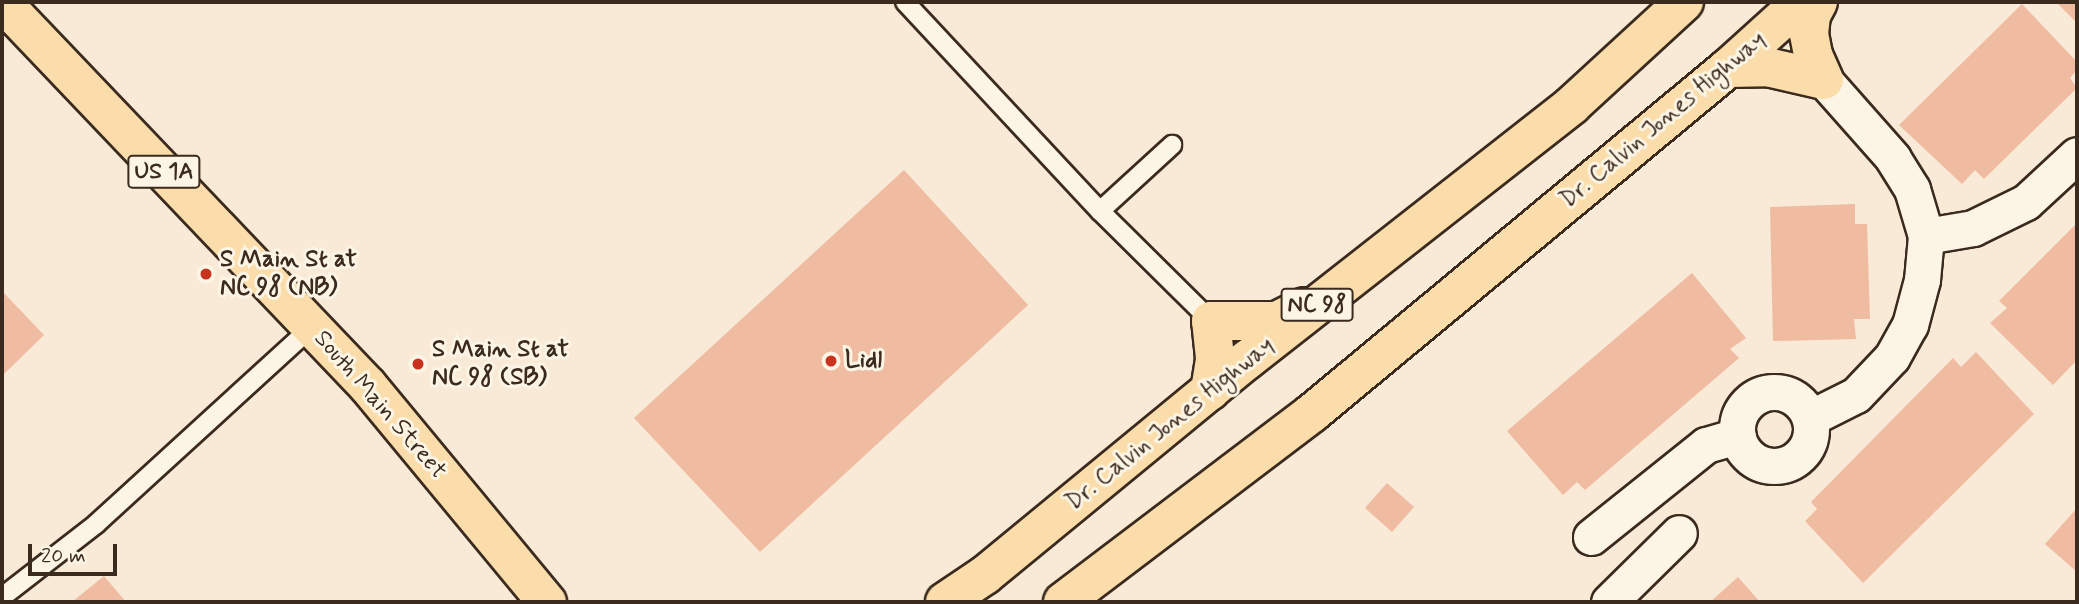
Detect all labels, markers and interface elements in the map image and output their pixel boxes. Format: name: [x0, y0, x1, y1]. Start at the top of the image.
street label: Dr. Calvin Jones Highway: [1556, 27, 1770, 213]
road number: US 1A: [127, 153, 201, 192]
place label: S Main St at NC 98 (NB): [220, 246, 353, 302]
marker: S Main St at NC 98 (NB): [198, 266, 214, 282]
road number: NC 98: [1280, 286, 1354, 324]
street label: South Main Street: [308, 325, 452, 485]
street label: Dr. Calvin Jones Highway: [1062, 333, 1278, 515]
place label: S Main St at NC 98 (SB): [432, 336, 565, 392]
place label: Lidl: [845, 347, 882, 375]
marker: Lidl: [823, 353, 839, 369]
marker: S Main St at NC 98 (SB): [410, 356, 426, 372]
scale bar: [32, 530, 121, 574]
text: 20 m: [41, 542, 86, 570]

